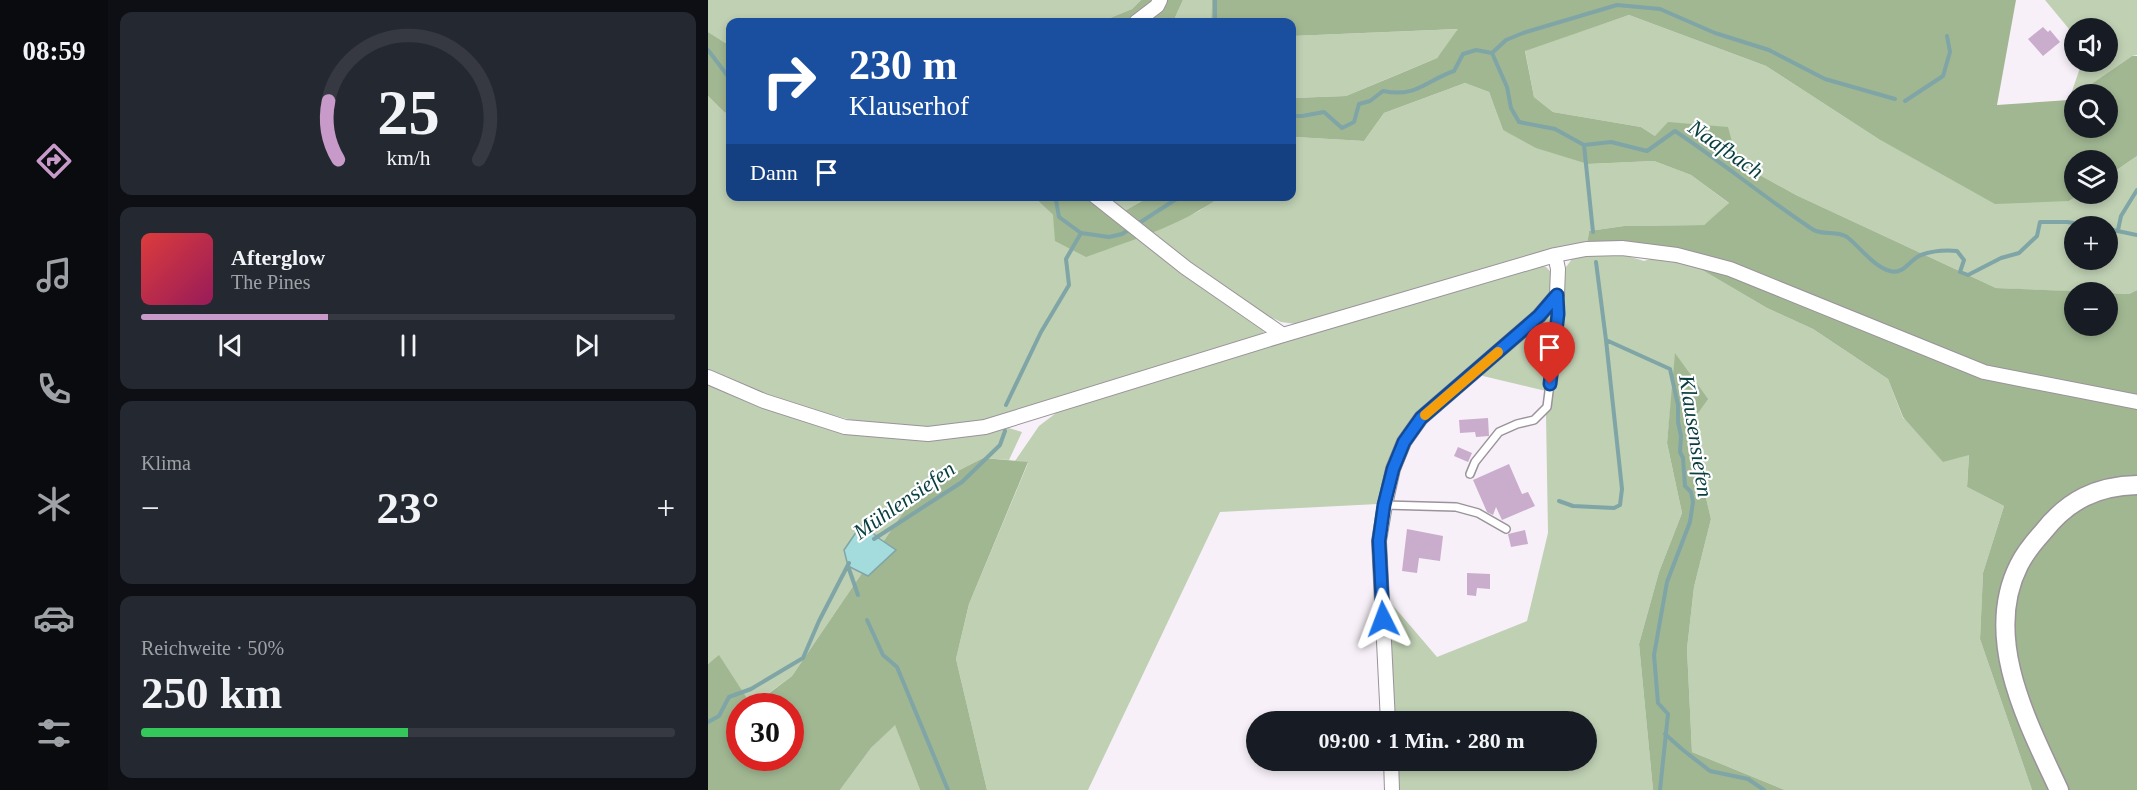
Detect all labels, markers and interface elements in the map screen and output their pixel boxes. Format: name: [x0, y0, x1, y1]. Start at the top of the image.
map controls: [2064, 18, 2118, 336]
button: sound: [2064, 18, 2118, 72]
text: 08:59: [23, 36, 86, 66]
icon: right: [750, 42, 828, 120]
text: 230 m: [849, 42, 958, 88]
text: 25: [377, 78, 439, 147]
button: search: [2064, 84, 2118, 138]
text: Klauserhof: [849, 91, 969, 121]
water label: Naafbach: [1683, 114, 1768, 184]
icon: directions: [33, 140, 75, 182]
text: km/h: [386, 147, 430, 171]
button: layers: [2064, 150, 2118, 204]
icon: arrive: [810, 156, 843, 189]
text: Dann: [750, 160, 798, 185]
button: +: [2064, 216, 2118, 270]
text: Afterglow: [231, 245, 325, 270]
icon: music: [33, 254, 75, 296]
text: The Pines: [231, 271, 310, 293]
button: −: [2064, 282, 2118, 336]
pin: [1524, 322, 1575, 384]
icon: previous: [214, 329, 247, 362]
icon: pause: [392, 329, 425, 362]
icon: next: [570, 329, 603, 362]
icon: arrive: [1533, 331, 1566, 364]
icon: phone: [33, 368, 75, 410]
water label: Klausensiefen: [1674, 372, 1718, 499]
text: Klima: [141, 452, 191, 474]
water label: Mühlensiefen: [847, 456, 960, 545]
icon: climate: [33, 483, 75, 525]
text: 23°: [377, 483, 440, 533]
text: −: [141, 490, 160, 526]
text: +: [656, 490, 675, 526]
position arrow: [1351, 587, 1415, 651]
icon: car: [33, 597, 75, 639]
text: Reichweite · 50%: [141, 637, 284, 659]
text: 250 km: [141, 668, 282, 718]
speed limit sign: 30: [726, 693, 804, 771]
icon: filters: [33, 712, 75, 754]
text: 09:00 · 1 Min. · 280 m: [1319, 728, 1524, 753]

